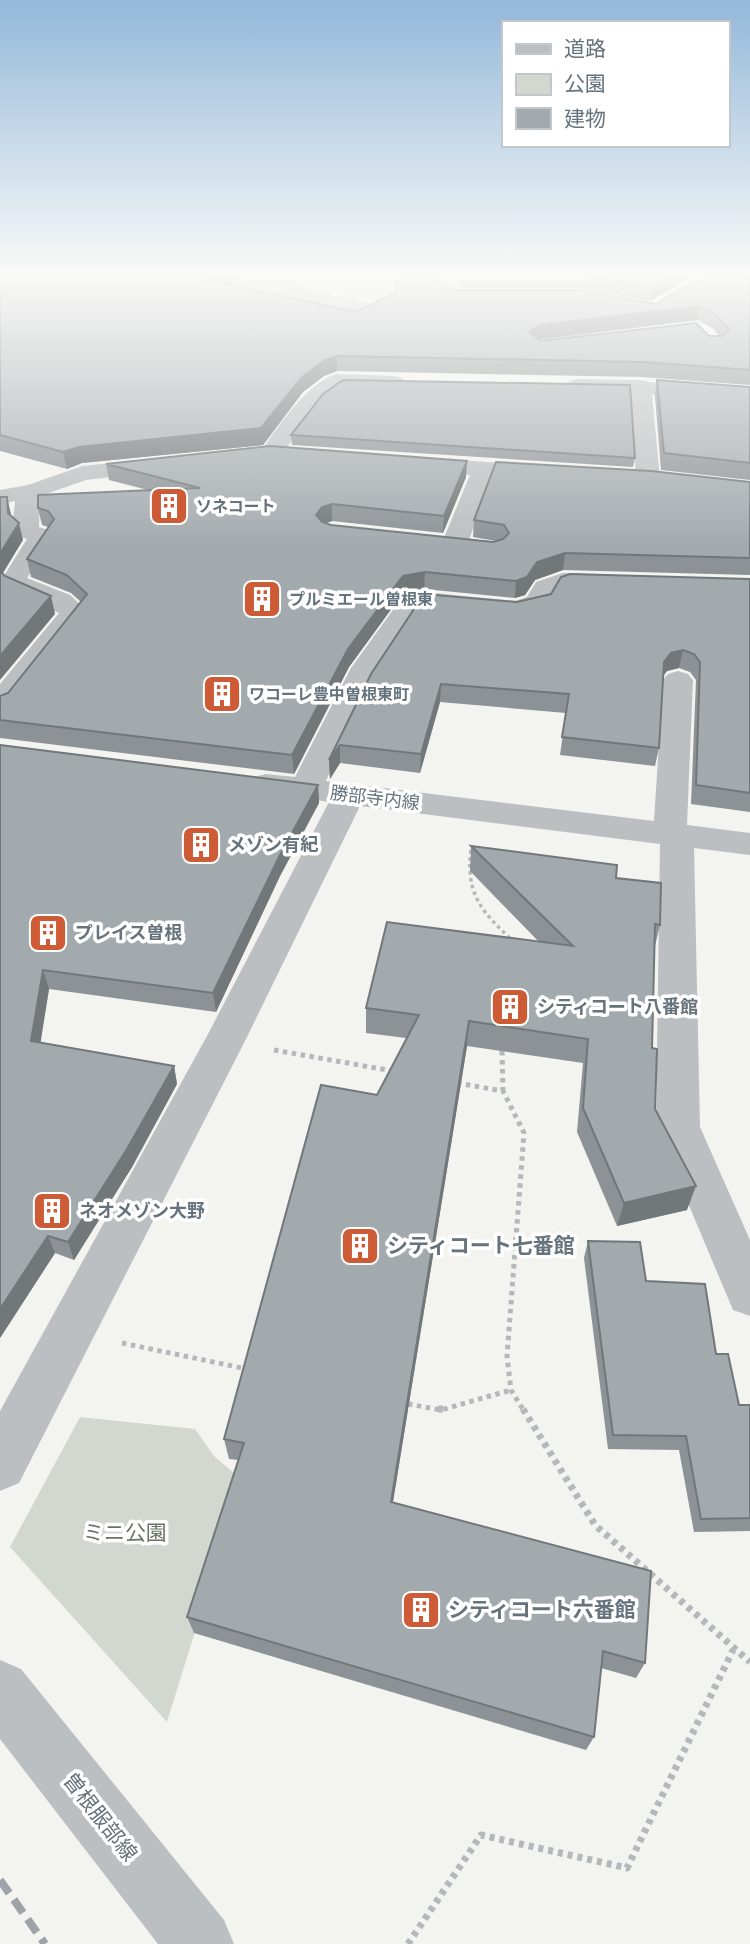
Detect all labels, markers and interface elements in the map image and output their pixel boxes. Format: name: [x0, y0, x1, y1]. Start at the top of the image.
legend: [502, 21, 729, 147]
text: 道路: [564, 35, 606, 63]
text: 公園: [564, 70, 606, 98]
text: 建物: [564, 105, 606, 133]
building icon: ソネコート: [148, 485, 190, 527]
place label: ソネコート: [196, 496, 276, 517]
building icon: プルミエール曽根東: [241, 578, 283, 620]
place label: プルミエール曽根東: [289, 589, 433, 610]
building icon: ワコーレ豊中曽根東町: [201, 673, 243, 715]
place label: ワコーレ豊中曽根東町: [249, 684, 409, 705]
street label: 勝部寺内線: [329, 781, 421, 815]
building icon: メゾン有紀: [180, 824, 222, 866]
place label: メゾン有紀: [228, 833, 319, 857]
building icon: プレイス曽根: [27, 912, 69, 954]
place label: プレイス曽根: [75, 921, 182, 945]
building icon: シティコート八番館: [489, 986, 531, 1028]
place label: シティコート八番館: [537, 995, 698, 1019]
building icon: ネオメゾン大野: [31, 1190, 73, 1232]
place label: ネオメゾン大野: [79, 1199, 205, 1223]
building icon: シティコート七番館: [339, 1225, 381, 1267]
place label: シティコート七番館: [387, 1232, 575, 1260]
park label: ミニ公園: [83, 1519, 167, 1547]
building icon: シティコート六番館: [400, 1589, 442, 1631]
place label: シティコート六番館: [448, 1596, 636, 1624]
street label: 曽根服部線: [57, 1767, 143, 1867]

